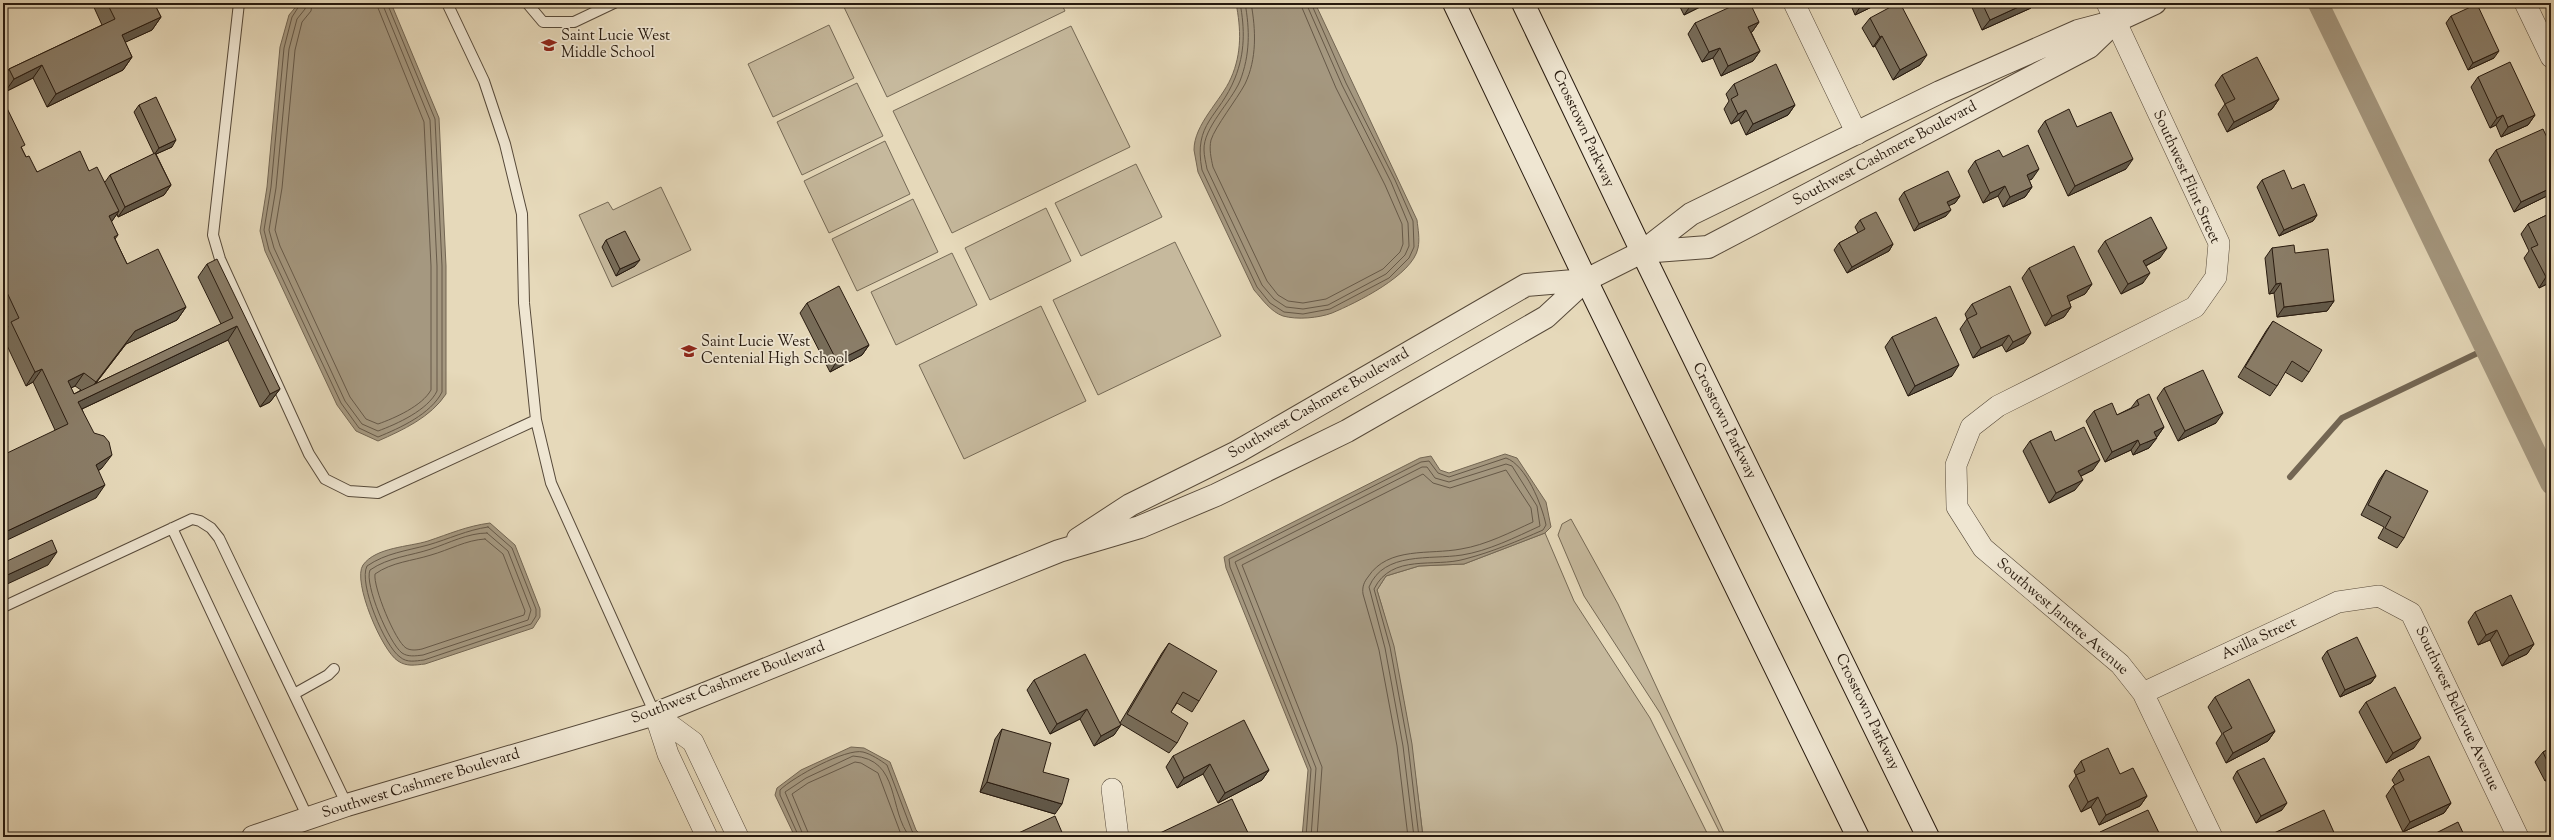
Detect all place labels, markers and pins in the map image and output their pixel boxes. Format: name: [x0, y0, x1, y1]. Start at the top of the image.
place label: Saint Lucie West Middle School: [561, 26, 670, 64]
school or university icon: Saint Lucie West Middle School: [540, 36, 558, 54]
place label: Saint Lucie West Centenial High School: [701, 332, 848, 370]
school or university icon: Saint Lucie West Centenial High School: [680, 342, 698, 360]

